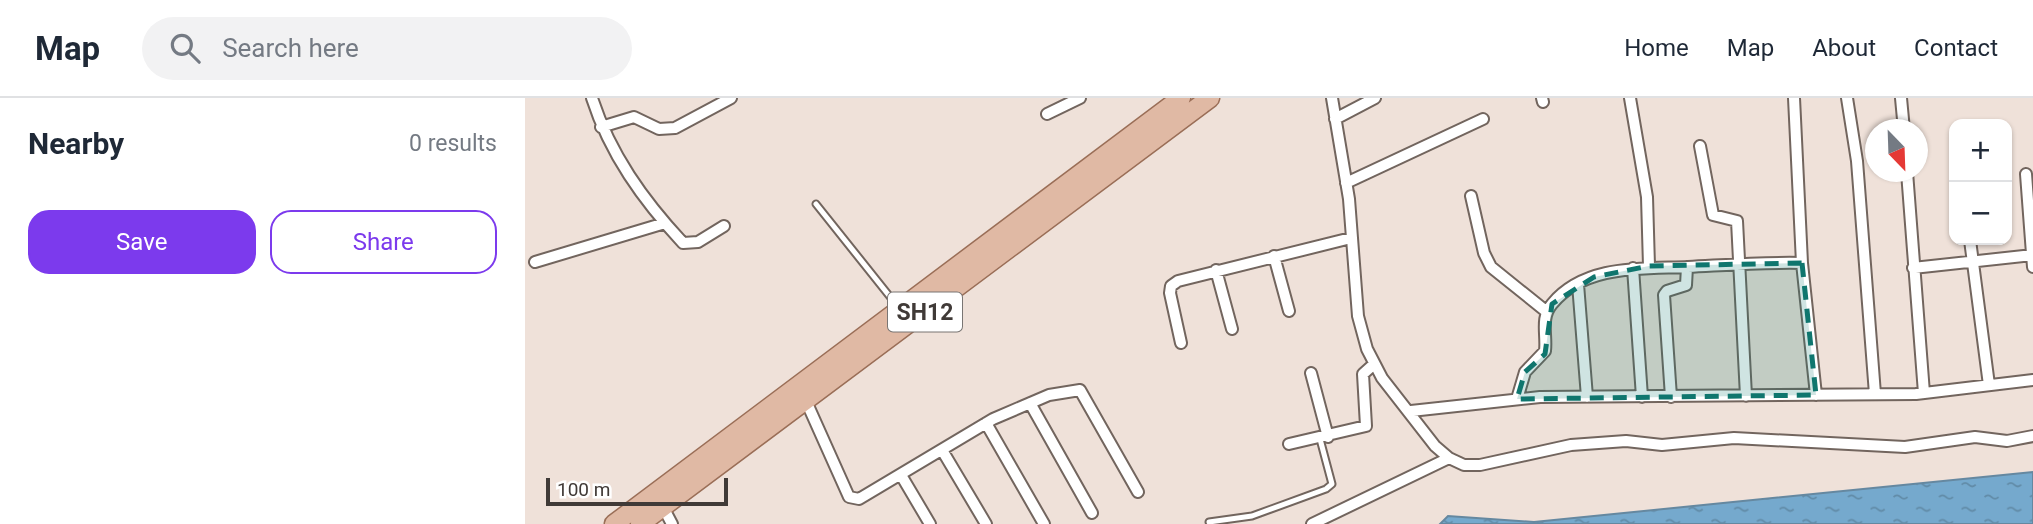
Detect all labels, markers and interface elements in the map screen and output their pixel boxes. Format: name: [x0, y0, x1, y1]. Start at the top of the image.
search box: [142, 17, 632, 80]
text: Map: [35, 29, 100, 68]
icon: search: [166, 29, 204, 67]
text: Search here: [222, 33, 359, 63]
text: Home: [1624, 34, 1689, 62]
text: Map: [1727, 34, 1774, 62]
text: About: [1812, 34, 1876, 62]
text: Contact: [1914, 34, 1998, 62]
north arrow: [1865, 119, 1928, 182]
map controls: [1949, 119, 2012, 245]
button: +: [1949, 119, 2012, 182]
text: Nearby: [28, 126, 124, 161]
text: 0 results: [409, 130, 497, 157]
button: −: [1949, 182, 2012, 245]
button: Save: [28, 210, 256, 274]
button: Share: [270, 210, 497, 274]
road number: SH12: [888, 293, 962, 332]
scale bar: [546, 475, 728, 507]
text: 100 m: [557, 478, 610, 501]

